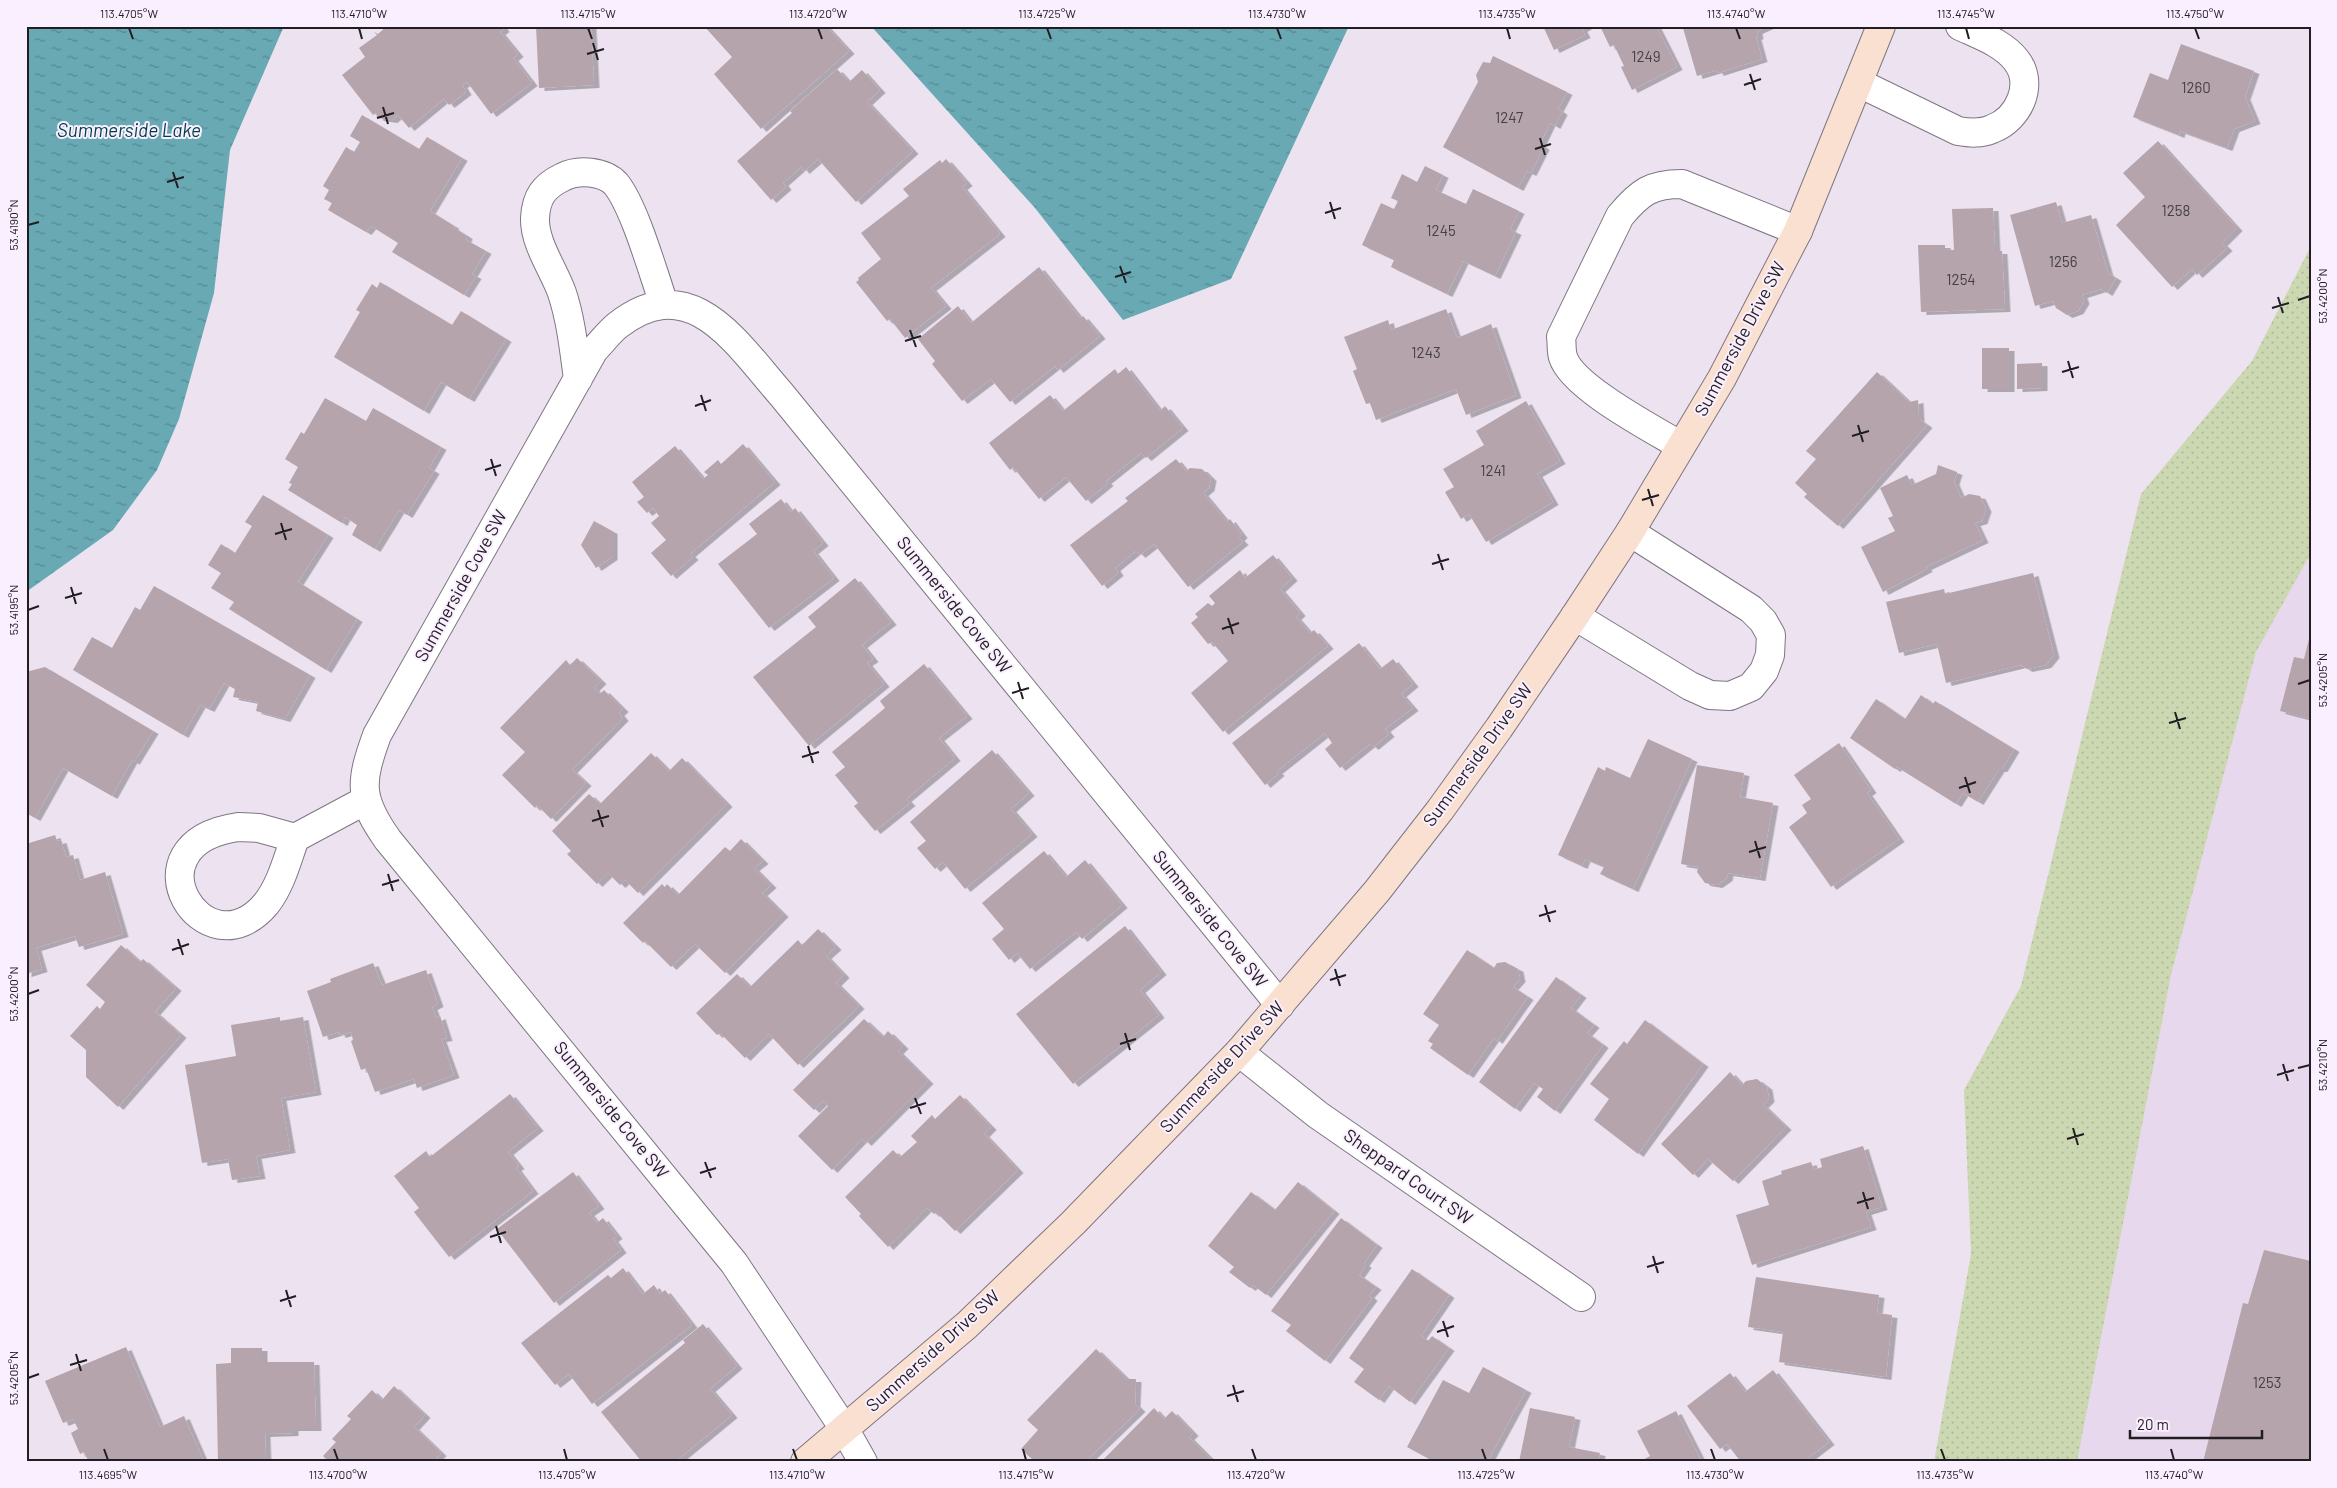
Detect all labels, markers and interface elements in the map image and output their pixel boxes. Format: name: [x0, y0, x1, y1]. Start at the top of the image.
text: 113.4705°W: [100, 6, 158, 20]
text: 113.4710°W: [331, 6, 387, 20]
text: 113.4715°W: [560, 6, 616, 20]
text: 113.4720°W: [789, 6, 848, 20]
text: 113.4725°W: [1018, 6, 1076, 20]
text: 113.4730°W: [1248, 6, 1306, 20]
text: 113.4735°W: [1478, 6, 1536, 20]
text: 113.4740°W: [1707, 6, 1766, 20]
text: 113.4745°W: [1937, 6, 1995, 20]
text: 113.4750°W: [2166, 6, 2224, 20]
house number: 1249: [1631, 47, 1661, 65]
house number: 1260: [2181, 78, 2211, 96]
house number: 1247: [1495, 108, 1523, 126]
water label: Summerside Lake: [57, 118, 201, 141]
text: 53.4190°N: [6, 199, 20, 251]
house number: 1258: [2162, 201, 2190, 219]
house number: 1245: [1426, 221, 1456, 239]
house number: 1256: [2049, 252, 2077, 270]
street label: Summerside Drive SW: [1689, 257, 1789, 420]
text: 53.4200°N: [2315, 269, 2329, 323]
house number: 1254: [1946, 270, 1976, 288]
house number: 1243: [1411, 343, 1441, 361]
house number: 1241: [1480, 461, 1506, 479]
street label: Summerside Cove SW: [409, 506, 511, 665]
street label: Summerside Cove SW: [893, 531, 1017, 678]
text: 53.4195°N: [6, 585, 20, 635]
text: 53.4205°N: [2315, 653, 2329, 707]
street label: Summerside Drive SW: [1418, 678, 1537, 830]
street label: Summerside Cove SW: [1149, 845, 1273, 992]
text: 53.4200°N: [6, 967, 20, 1021]
street label: Summerside Drive SW: [1155, 996, 1288, 1137]
street label: Summerside Cove SW: [550, 1036, 674, 1183]
text: 53.4210°N: [2315, 1039, 2329, 1091]
street label: Sheppard Court SW: [1340, 1124, 1477, 1229]
street label: Summerside Drive SW: [861, 1284, 1004, 1416]
text: 53.4205°N: [6, 1351, 20, 1405]
house number: 1253: [2253, 1373, 2281, 1391]
scale bar: [2130, 1408, 2262, 1440]
text: 20 m: [2137, 1415, 2169, 1433]
text: 113.4695°W: [79, 1467, 138, 1481]
text: 113.4700°W: [309, 1467, 368, 1481]
text: 113.4705°W: [538, 1467, 596, 1481]
text: 113.4710°W: [769, 1467, 825, 1481]
text: 113.4715°W: [998, 1467, 1054, 1481]
text: 113.4720°W: [1227, 1467, 1286, 1481]
text: 113.4725°W: [1457, 1467, 1515, 1481]
text: 113.4730°W: [1686, 1467, 1744, 1481]
text: 113.4735°W: [1916, 1467, 1974, 1481]
text: 113.4740°W: [2145, 1467, 2204, 1481]

